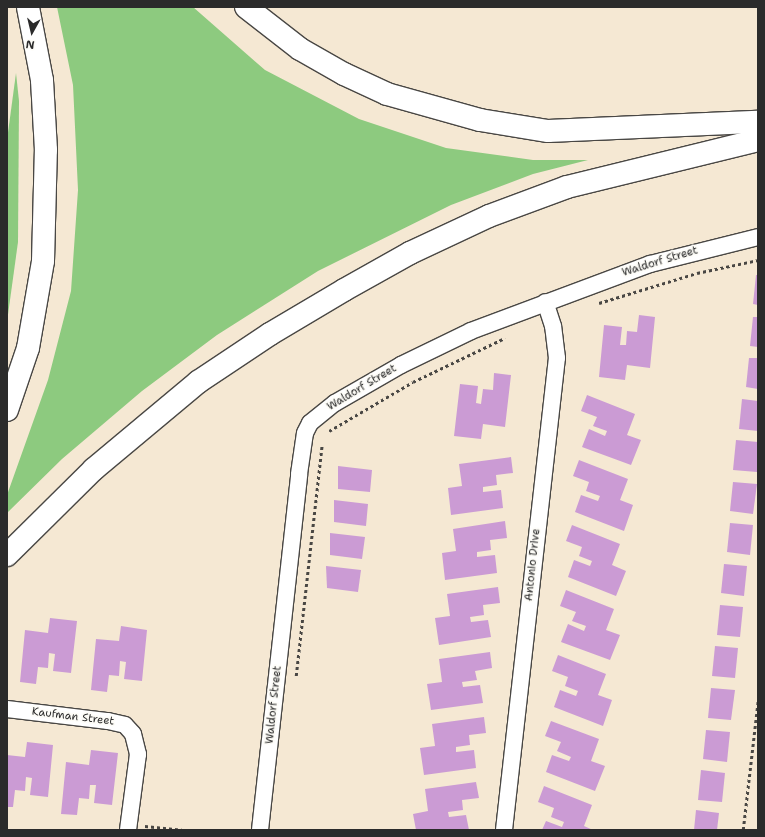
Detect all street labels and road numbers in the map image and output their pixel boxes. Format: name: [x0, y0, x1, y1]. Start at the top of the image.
street label: Waldorf Street: [621, 244, 699, 280]
street label: Waldorf Street: [325, 362, 399, 414]
street label: Antonio Drive: [523, 528, 543, 602]
street label: Waldorf Street: [263, 665, 285, 745]
street label: Kaufman Street: [31, 705, 115, 729]

